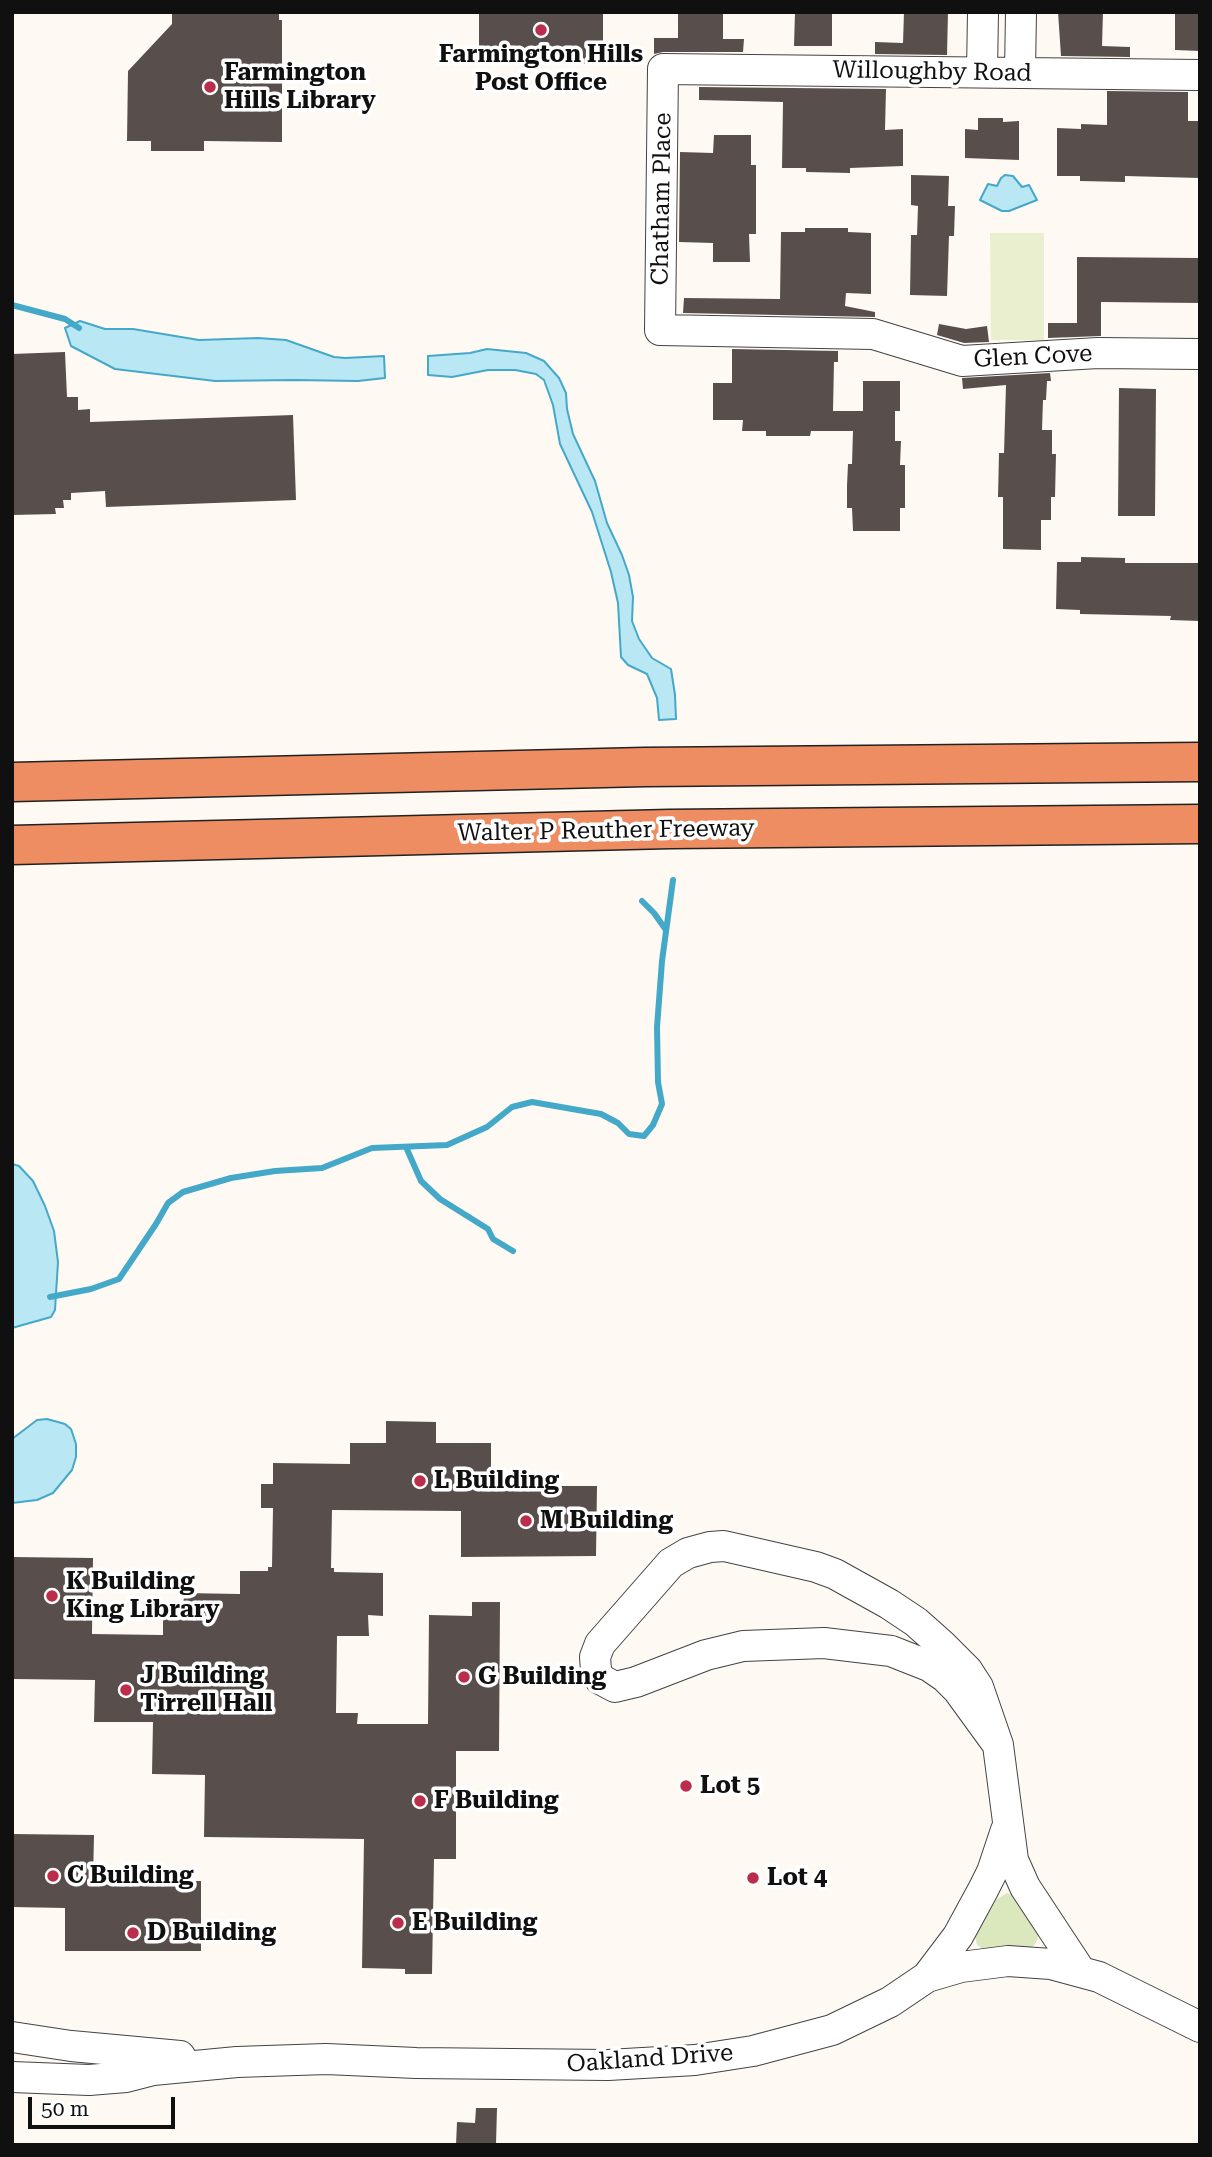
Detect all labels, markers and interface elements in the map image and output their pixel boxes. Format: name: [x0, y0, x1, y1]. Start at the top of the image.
marker: Farmington Hills Post Office: [533, 22, 549, 38]
place label: Farmington Hills Post Office: [439, 41, 643, 97]
street label: Willoughby Road: [832, 56, 1032, 88]
place label: Farmington Hills Library: [224, 59, 376, 115]
marker: Farmington Hills Library: [202, 79, 218, 95]
street label: Chatham Place: [646, 112, 678, 286]
street label: Glen Cove: [973, 340, 1093, 374]
street label: Walter P Reuther Freeway: [457, 814, 755, 848]
place label: L Building: [434, 1467, 559, 1495]
marker: L Building: [412, 1473, 428, 1489]
place label: M Building: [540, 1507, 673, 1535]
marker: M Building: [518, 1513, 534, 1529]
place label: K Building King Library: [66, 1568, 220, 1624]
marker: K Building King Library: [44, 1588, 60, 1604]
place label: J Building Tirrell Hall: [140, 1662, 272, 1718]
place label: G Building: [478, 1663, 606, 1691]
marker: G Building: [456, 1669, 472, 1685]
marker: J Building Tirrell Hall: [118, 1682, 134, 1698]
place label: Lot 5: [700, 1772, 760, 1800]
marker: Lot 5: [678, 1778, 694, 1794]
place label: F Building: [434, 1787, 559, 1815]
marker: F Building: [412, 1793, 428, 1809]
place label: C Building: [67, 1862, 194, 1890]
place label: Lot 4: [767, 1864, 827, 1892]
marker: C Building: [45, 1868, 61, 1884]
marker: Lot 4: [745, 1870, 761, 1886]
place label: E Building: [412, 1909, 537, 1937]
marker: E Building: [390, 1915, 406, 1931]
place label: D Building: [147, 1919, 276, 1947]
marker: D Building: [125, 1925, 141, 1941]
street label: Oakland Drive: [566, 2039, 734, 2079]
scale bar: [32, 2084, 178, 2128]
text: 50 m: [41, 2097, 89, 2121]

